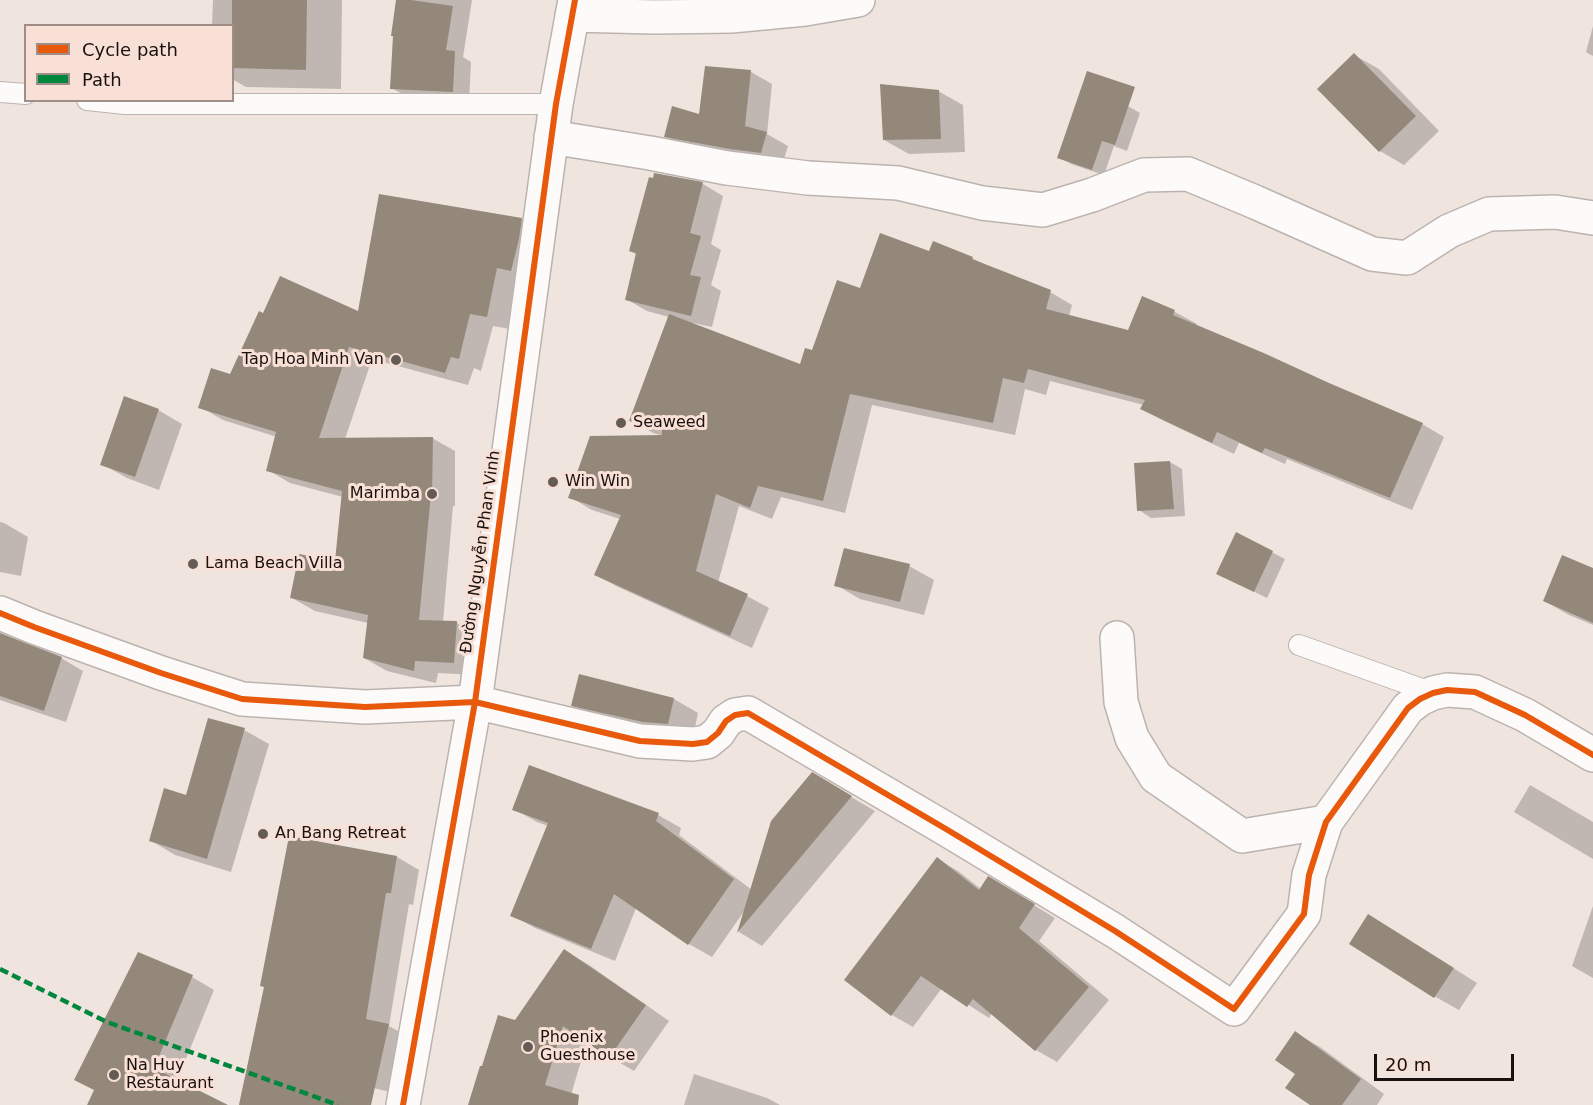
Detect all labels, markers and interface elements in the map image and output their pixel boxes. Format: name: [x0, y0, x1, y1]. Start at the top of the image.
legend: [24, 24, 234, 102]
text: Cycle path: [82, 39, 178, 60]
text: Path: [82, 69, 122, 90]
place label: Tap Hoa Minh Van: [242, 350, 384, 370]
marker: Tap Hoa Minh Van: [389, 353, 403, 367]
place label: Seaweed: [633, 413, 706, 433]
marker: Seaweed: [614, 416, 628, 430]
street label: Đường Nguyễn Phan Vinh: [457, 449, 505, 655]
place label: Win Win: [565, 472, 630, 492]
marker: Win Win: [546, 475, 560, 489]
place label: Marimba: [350, 484, 420, 504]
marker: Marimba: [425, 487, 439, 501]
place label: Lama Beach Villa: [205, 554, 343, 574]
marker: Lama Beach Villa: [186, 557, 200, 571]
place label: An Bang Retreat: [275, 824, 406, 844]
marker: An Bang Retreat: [256, 827, 270, 841]
place label: Phoenix Guesthouse: [540, 1028, 635, 1066]
marker: Phoenix Guesthouse: [521, 1040, 535, 1054]
scale bar: [1377, 1042, 1516, 1080]
text: 20 m: [1385, 1054, 1431, 1075]
place label: Na Huy Restaurant: [126, 1056, 214, 1094]
marker: Na Huy Restaurant: [107, 1068, 121, 1082]

